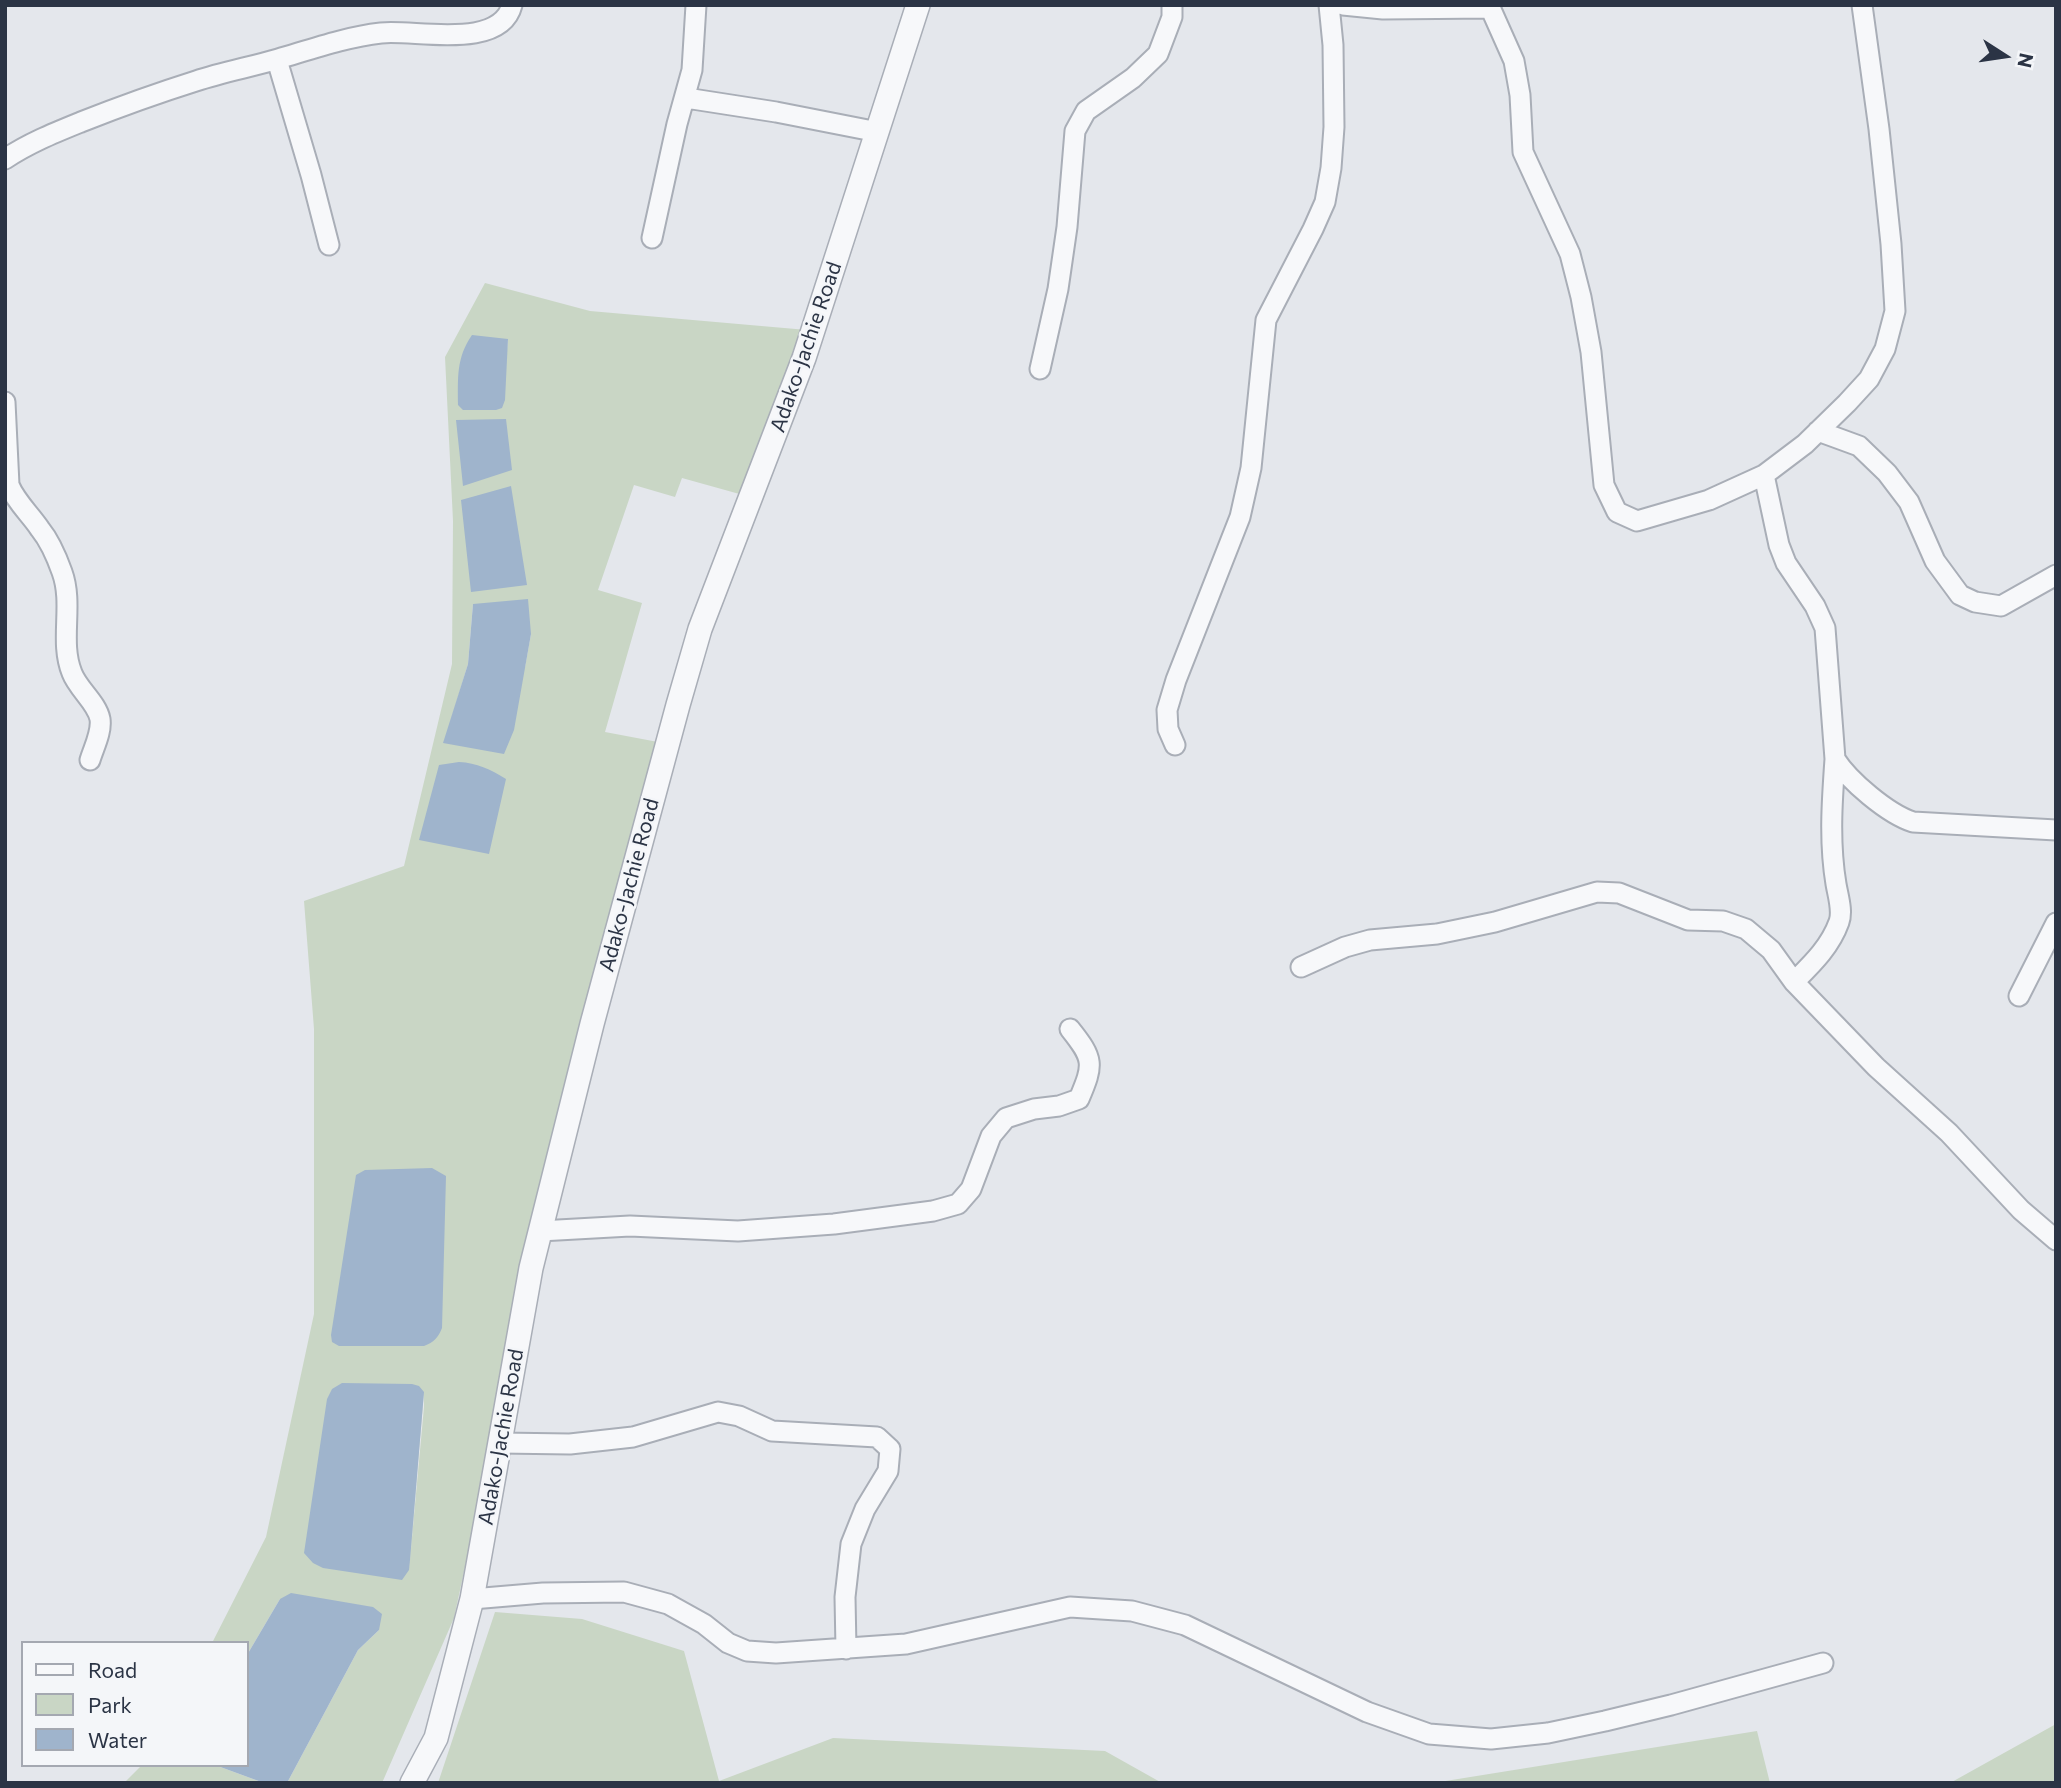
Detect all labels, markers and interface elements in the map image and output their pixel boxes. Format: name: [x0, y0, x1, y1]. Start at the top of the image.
north arrow: [1970, 21, 2040, 91]
text: N: [2013, 51, 2039, 70]
street label: Adako-Jachie Road: [765, 259, 847, 435]
street label: Adako-Jachie Road: [594, 796, 664, 974]
street label: Adako-Jachie Road: [473, 1347, 529, 1527]
legend: [21, 1641, 248, 1767]
text: Road: [88, 1657, 137, 1682]
text: Park: [88, 1692, 132, 1717]
text: Water: [88, 1727, 147, 1752]

